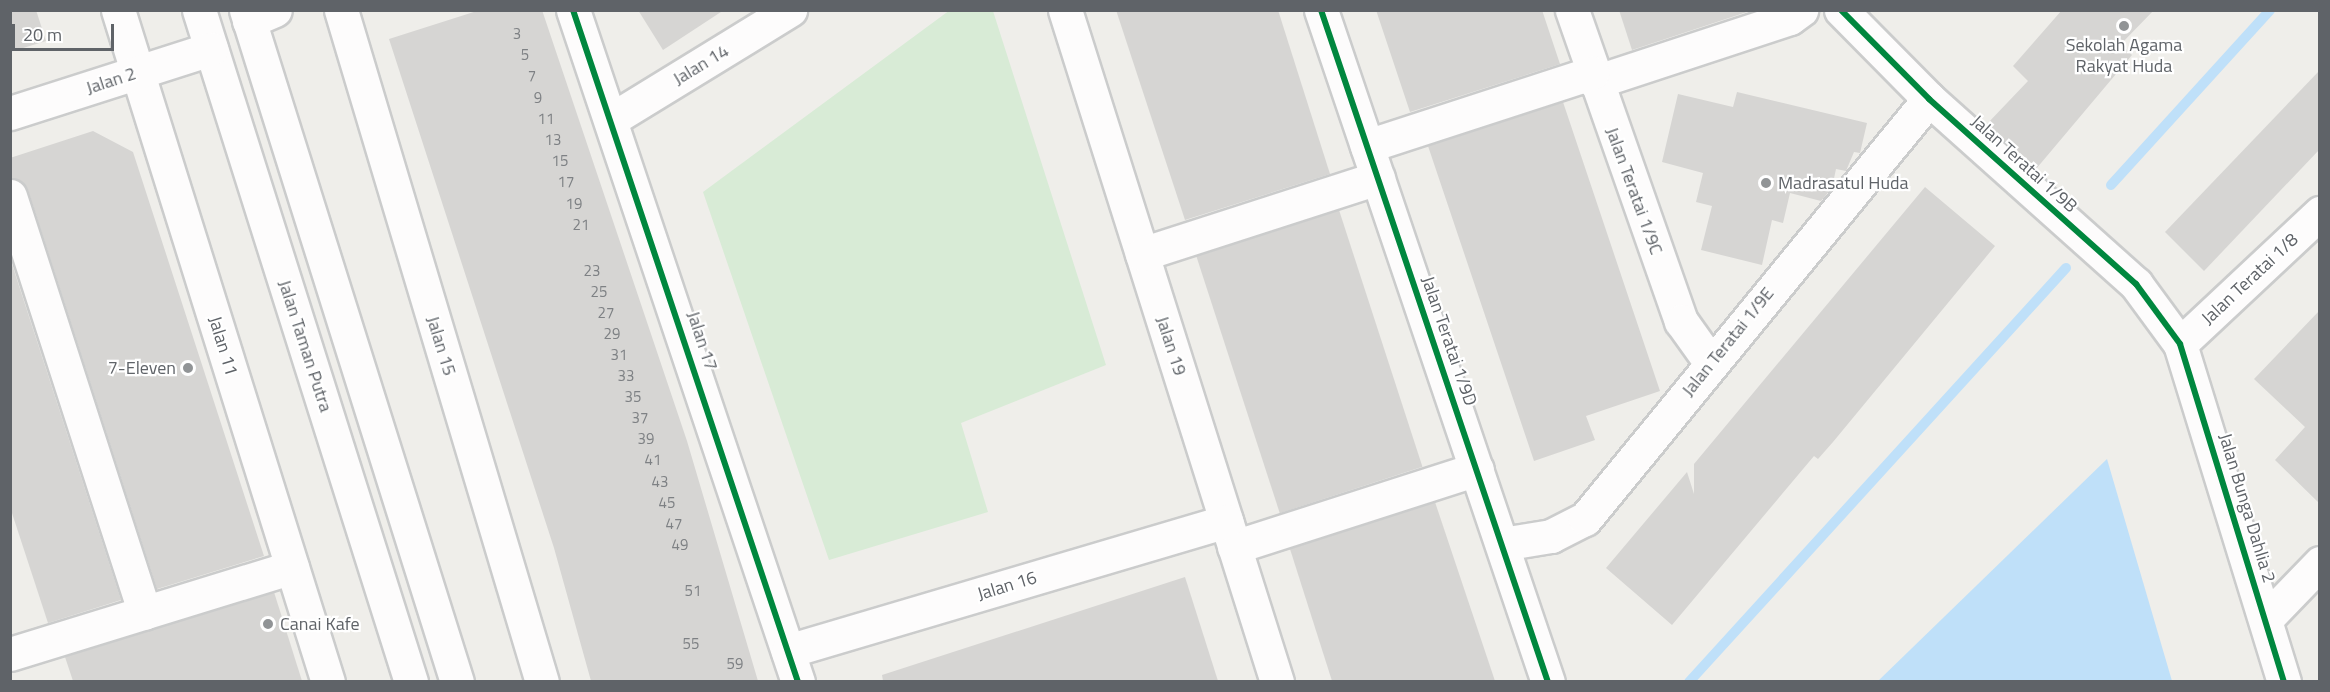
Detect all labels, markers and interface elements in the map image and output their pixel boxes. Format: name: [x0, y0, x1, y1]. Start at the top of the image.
scale bar: [15, 12, 117, 50]
marker: Sekolah Agama Rakyat Huda: [2117, 19, 2131, 33]
text: 20 m: [23, 21, 62, 48]
house number: 3: [513, 25, 521, 43]
place label: Sekolah Agama Rakyat Huda: [2066, 35, 2182, 78]
street label: Jalan 14: [669, 40, 733, 90]
house number: 5: [521, 46, 529, 64]
street label: Jalan 2: [83, 63, 139, 99]
house number: 7: [528, 67, 536, 85]
house number: 9: [534, 89, 542, 107]
house number: 11: [538, 110, 554, 128]
street label: Jalan Teratai 1/9B: [1967, 111, 2081, 217]
street label: Jalan Teratai 1/9C: [1601, 124, 1667, 258]
house number: 13: [545, 131, 561, 149]
house number: 15: [552, 152, 568, 170]
place label: Madrasatul Huda: [1778, 172, 1909, 194]
house number: 17: [558, 173, 574, 191]
marker: Madrasatul Huda: [1759, 176, 1773, 190]
house number: 19: [566, 195, 582, 213]
house number: 21: [573, 216, 589, 234]
street label: Jalan Teratai 1/8: [2197, 229, 2303, 329]
house number: 23: [584, 262, 600, 280]
street label: Jalan Teratai 1/9D: [1417, 273, 1481, 409]
street label: Jalan Taman Putra: [274, 277, 336, 415]
house number: 25: [591, 283, 607, 301]
street label: Jalan Teratai 1/9E: [1677, 283, 1779, 401]
house number: 27: [598, 304, 614, 322]
street label: Jalan 17: [682, 309, 722, 373]
street label: Jalan 11: [204, 314, 242, 378]
street label: Jalan 15: [422, 314, 460, 378]
street label: Jalan 19: [1151, 314, 1191, 378]
house number: 29: [604, 325, 620, 343]
house number: 31: [611, 346, 627, 364]
place label: 7-Eleven: [108, 357, 176, 379]
marker: 7-Eleven: [181, 361, 195, 375]
house number: 33: [618, 367, 634, 385]
house number: 35: [625, 388, 641, 406]
house number: 37: [632, 409, 648, 427]
house number: 39: [638, 430, 654, 448]
street label: Jalan Bunga Dahlia 2: [2214, 431, 2280, 585]
house number: 41: [645, 451, 661, 469]
house number: 43: [652, 473, 668, 491]
house number: 45: [659, 494, 675, 512]
house number: 47: [666, 515, 682, 533]
house number: 49: [672, 536, 688, 554]
street label: Jalan 16: [975, 567, 1039, 605]
house number: 51: [685, 582, 701, 600]
place label: Canai Kafe: [280, 613, 360, 635]
marker: Canai Kafe: [261, 617, 275, 631]
house number: 55: [683, 635, 699, 653]
house number: 59: [727, 655, 743, 673]

